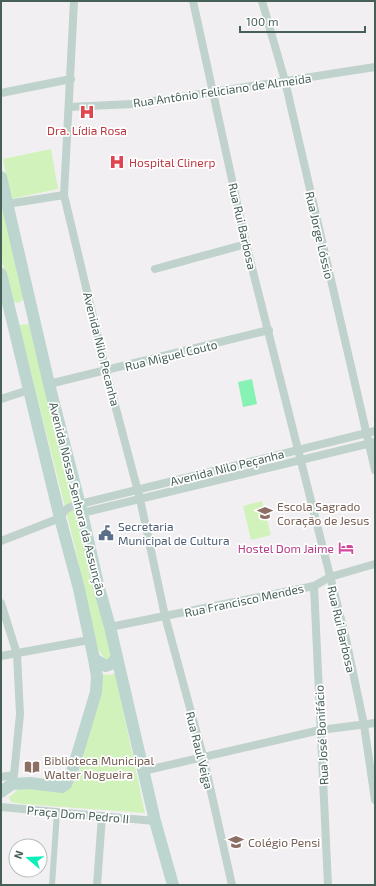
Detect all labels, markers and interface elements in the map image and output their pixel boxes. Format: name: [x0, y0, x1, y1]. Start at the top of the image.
scale bar: [240, 8, 365, 34]
text: 100 m: [246, 14, 278, 28]
street label: Rua Antônio Feliciano de Almeida: [132, 71, 312, 109]
hospital icon: Dra. Lídia Rosa: [78, 103, 96, 121]
place label: Dra. Lídia Rosa: [47, 123, 127, 137]
hospital icon: Hospital Clinerp: [108, 153, 126, 171]
place label: Hospital Clinerp: [129, 155, 216, 169]
street label: Rua Rui Barbosa: [226, 181, 260, 271]
street label: Rua Jorge Lóssio: [303, 190, 337, 280]
street label: Avenida Nilo Pecanha: [81, 291, 123, 407]
street label: Rua Miguel Couto: [123, 337, 219, 373]
street label: Avenida Nossa Senhora da Assunção: [46, 401, 109, 598]
street label: Avenida Nilo Peçanha: [169, 446, 286, 489]
place label: Escola Sagrado Coração de Jesus: [277, 499, 369, 528]
school or university icon: Escola Sagrado Coração de Jesus: [256, 504, 274, 522]
place label: Secretaria Municipal de Cultura: [118, 519, 230, 547]
public building icon: Secretaria Municipal de Cultura: [97, 524, 115, 542]
hotel icon: Hostel Dom Jaime: [337, 539, 355, 557]
place label: Hostel Dom Jaime: [238, 541, 334, 555]
street label: Rua Francisco Mendes: [183, 580, 305, 620]
street label: Rua Rui Barbosa: [325, 584, 359, 674]
street label: Rua José Bonifácio: [311, 684, 331, 786]
street label: Rua Raul Veiga: [184, 710, 216, 790]
place label: Biblioteca Municipal Walter Nogueira: [44, 753, 154, 781]
library icon: Biblioteca Municipal Walter Nogueira: [23, 758, 41, 776]
street label: Praça Dom Pedro II: [26, 803, 130, 826]
school or university icon: Colégio Pensi: [227, 833, 245, 851]
place label: Colégio Pensi: [248, 835, 320, 849]
north arrow: [8, 838, 48, 878]
text: N: [11, 849, 26, 860]

